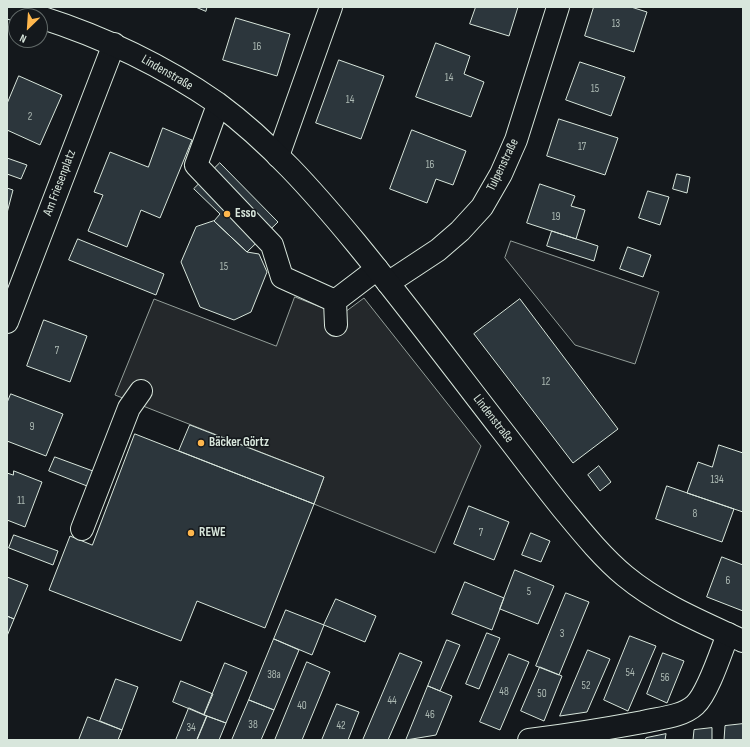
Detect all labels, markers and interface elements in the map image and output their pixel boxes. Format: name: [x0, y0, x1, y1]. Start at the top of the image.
north arrow: [8, 8, 48, 48]
house number: 13: [612, 17, 620, 31]
text: N: [18, 31, 29, 46]
house number: 16: [253, 40, 261, 54]
street label: Lindenstraße: [138, 52, 196, 94]
house number: 14: [445, 71, 453, 85]
house number: 15: [591, 82, 599, 96]
house number: 14: [346, 93, 354, 107]
house number: 2: [28, 110, 32, 124]
street label: Tulpenstraße: [484, 136, 522, 194]
house number: 17: [578, 140, 586, 154]
street label: Am Friesenplatz: [40, 148, 80, 218]
house number: 16: [426, 158, 434, 172]
place label: Esso: [235, 206, 256, 222]
marker: Esso: [222, 209, 232, 219]
house number: 19: [552, 210, 560, 224]
house number: 15: [220, 260, 228, 274]
house number: 7: [55, 344, 59, 358]
house number: 12: [542, 375, 550, 389]
street label: Lindenstraße: [469, 392, 517, 446]
house number: 9: [30, 420, 34, 434]
place label: Bäcker Görtz: [209, 435, 269, 451]
marker: Bäcker Görtz: [196, 438, 206, 448]
house number: 134: [710, 473, 724, 487]
house number: 11: [17, 494, 25, 508]
house number: 8: [693, 507, 697, 521]
place label: REWE: [199, 525, 226, 541]
house number: 7: [479, 526, 483, 540]
marker: REWE: [186, 528, 196, 538]
house number: 6: [726, 574, 730, 588]
house number: 5: [527, 585, 531, 599]
house number: 3: [560, 627, 564, 641]
house number: 54: [625, 666, 635, 680]
house number: 38a: [267, 668, 281, 682]
house number: 56: [660, 671, 670, 685]
house number: 52: [582, 679, 590, 693]
house number: 48: [499, 685, 509, 699]
house number: 50: [537, 687, 547, 701]
house number: 44: [387, 694, 397, 708]
house number: 40: [297, 699, 307, 713]
house number: 46: [425, 708, 435, 722]
house number: 38: [248, 718, 258, 732]
house number: 42: [336, 719, 346, 733]
house number: 34: [186, 721, 196, 735]

